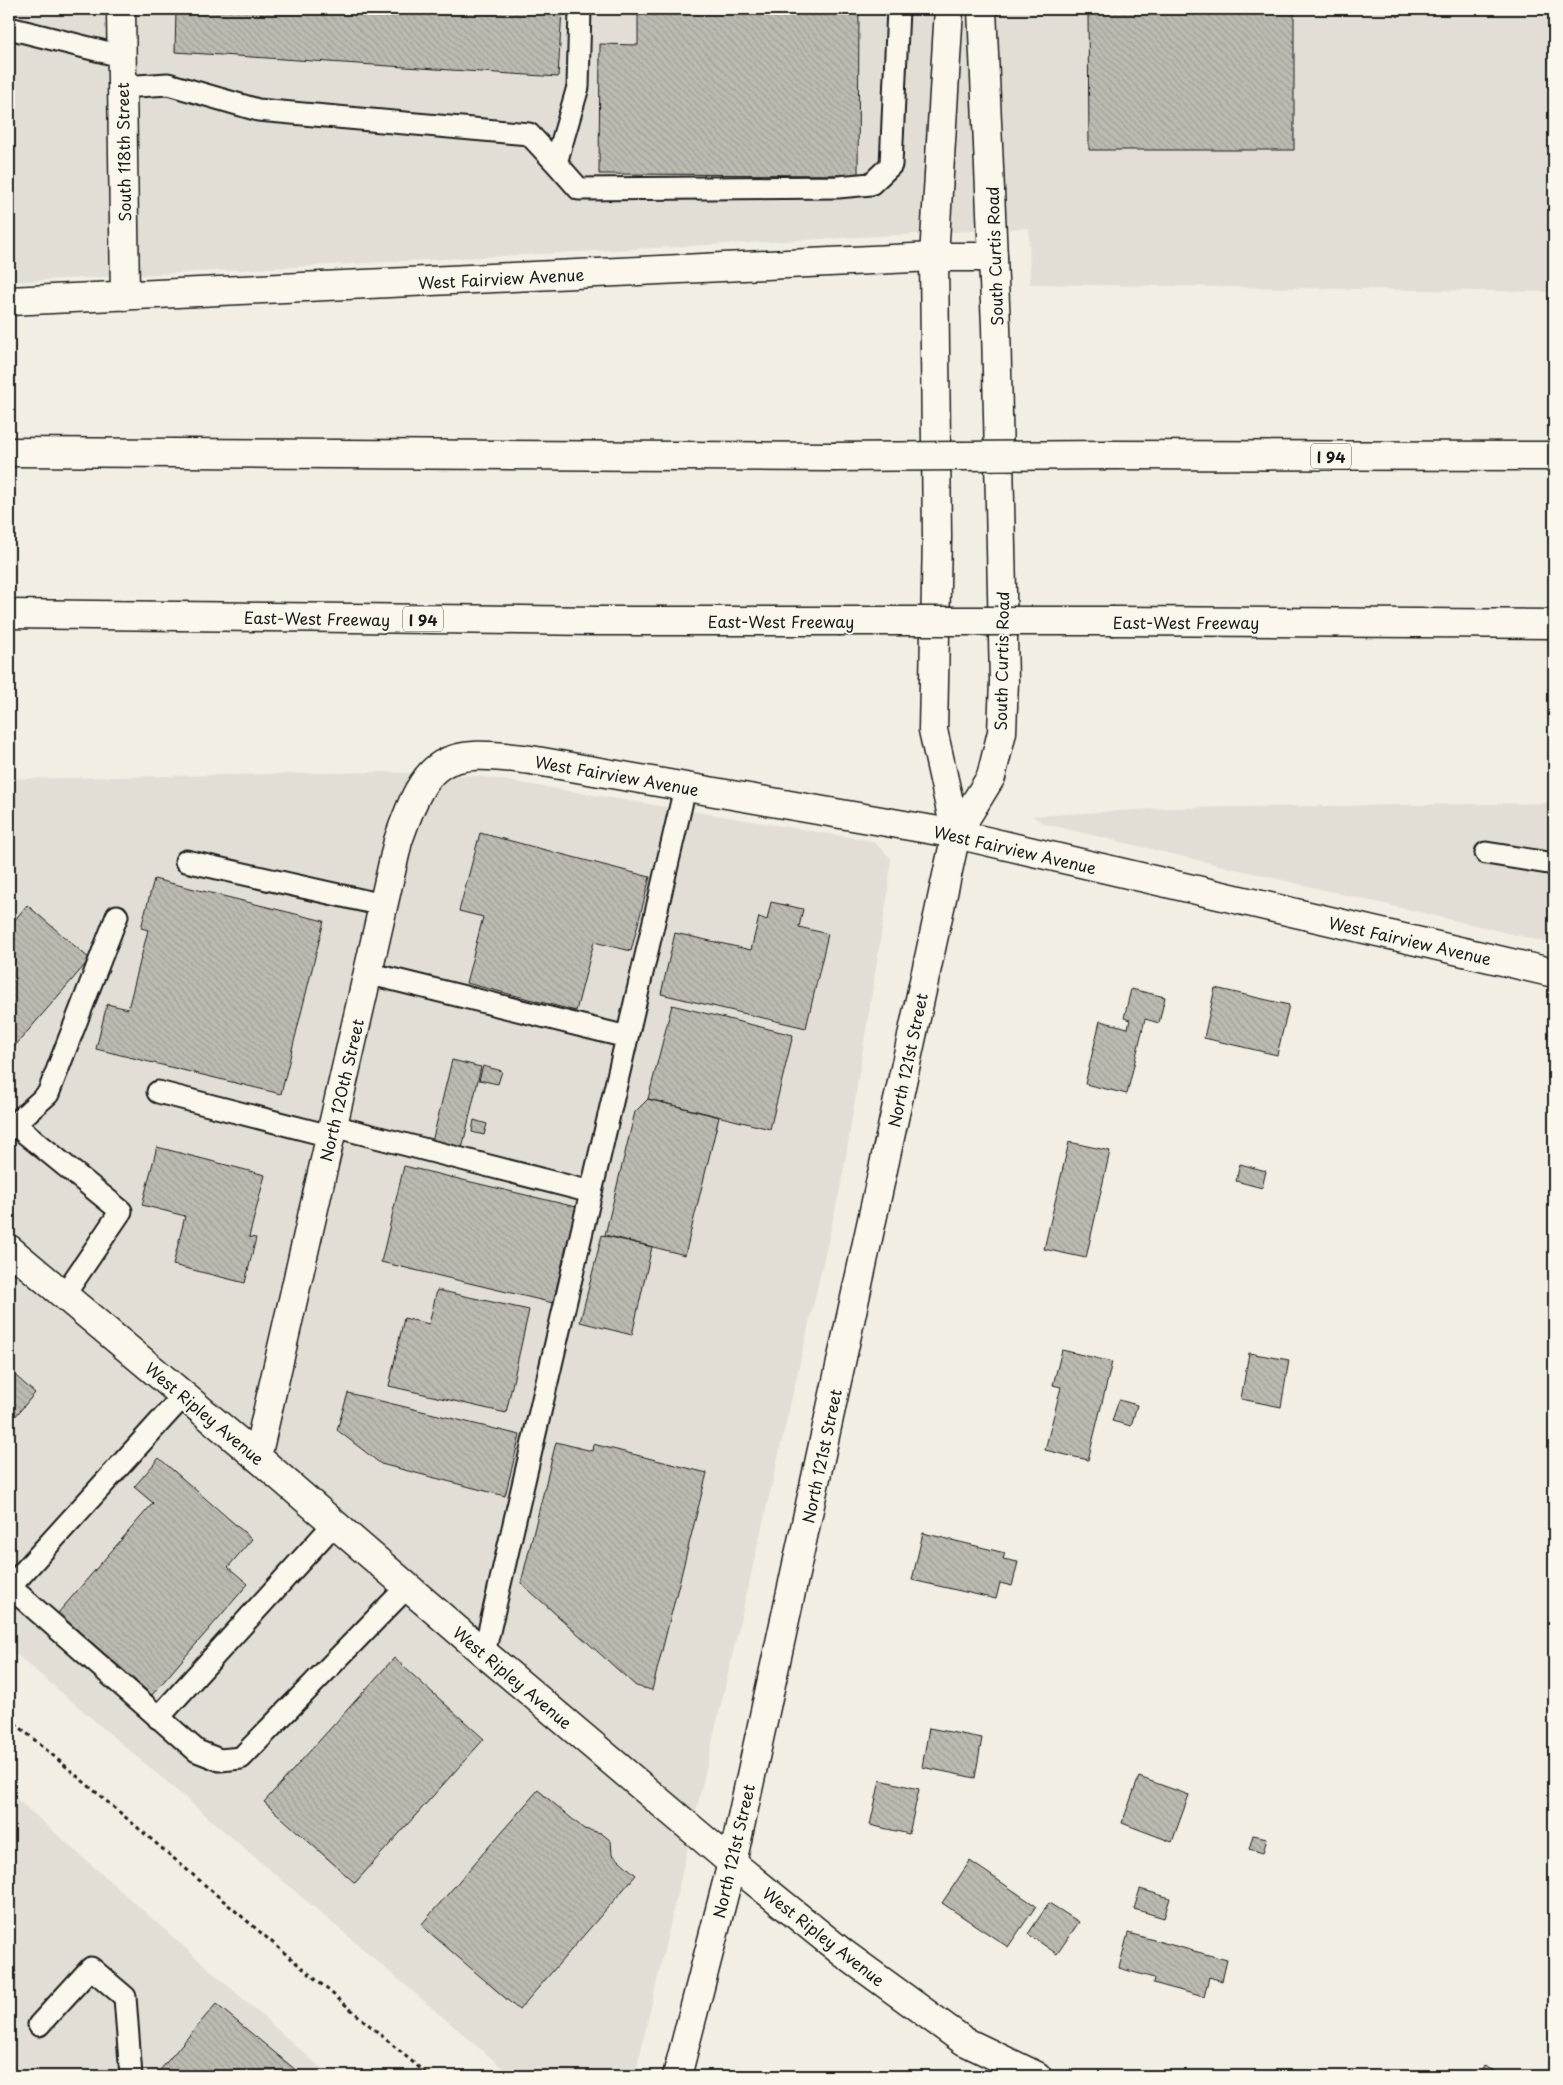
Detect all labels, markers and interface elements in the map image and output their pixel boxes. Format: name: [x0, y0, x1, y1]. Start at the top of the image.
street label: South 118th Street: [110, 82, 136, 222]
street label: South Curtis Road: [980, 186, 1008, 326]
street label: West Fairview Avenue: [417, 262, 585, 294]
road number: I 94: [1311, 444, 1351, 468]
street label: South Curtis Road: [988, 591, 1014, 731]
street label: East-West Freeway: [244, 605, 390, 631]
road number: I 94: [403, 606, 443, 632]
street label: East-West Freeway: [708, 609, 854, 633]
street label: East-West Freeway: [1113, 610, 1259, 634]
street label: West Fairview Avenue: [533, 749, 701, 801]
street label: West Fairview Avenue: [931, 819, 1099, 879]
street label: West Fairview Avenue: [1326, 910, 1494, 970]
street label: North 121st Street: [881, 990, 933, 1129]
street label: North 120th Street: [313, 1016, 369, 1164]
street label: West Ripley Avenue: [140, 1356, 270, 1470]
street label: North 121st Street: [795, 1386, 847, 1525]
street label: West Ripley Avenue: [448, 1620, 578, 1734]
street label: North 121st Street: [706, 1781, 760, 1920]
street label: West Ripley Avenue: [758, 1881, 890, 1991]

